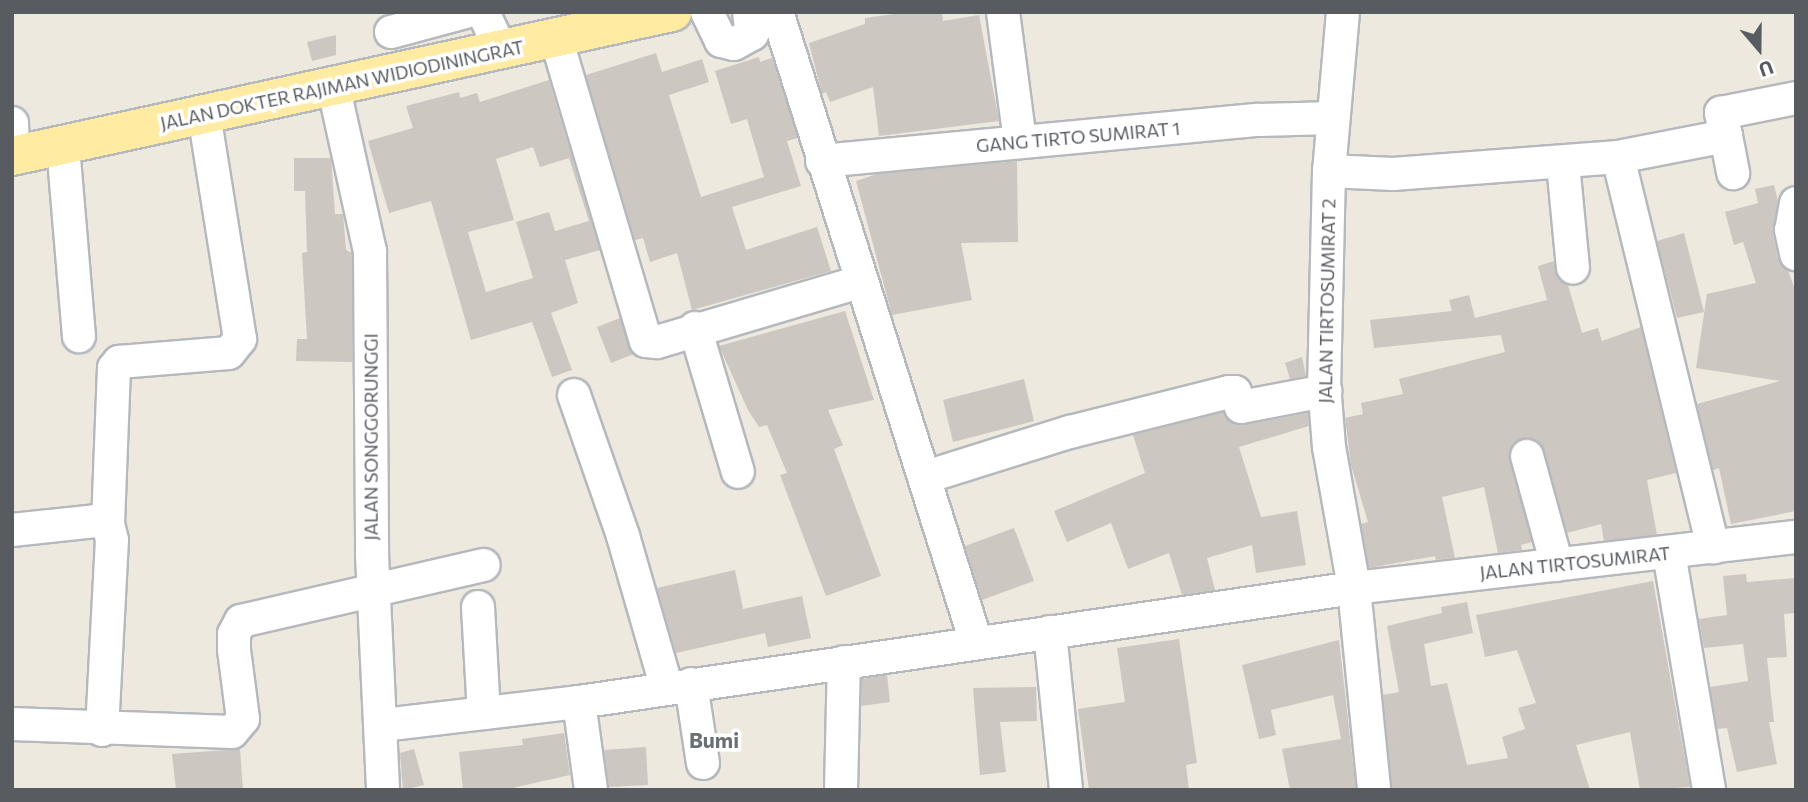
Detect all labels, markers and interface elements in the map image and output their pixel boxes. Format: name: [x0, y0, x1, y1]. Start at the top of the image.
north arrow: [1724, 14, 1794, 84]
street label: JALAN DOKTER RAJIMAN WIDIODININGRAT: [158, 36, 526, 134]
text: U: [1756, 56, 1777, 82]
street label: GANG TIRTO SUMIRAT 1: [975, 117, 1181, 157]
street label: JALAN TIRTOSUMIRAT 2: [1314, 198, 1340, 404]
street label: JALAN SONGGORUNGGI: [360, 333, 382, 541]
street label: JALAN TIRTOSUMIRAT: [1479, 542, 1671, 584]
district label: Bumi: [689, 727, 739, 753]

